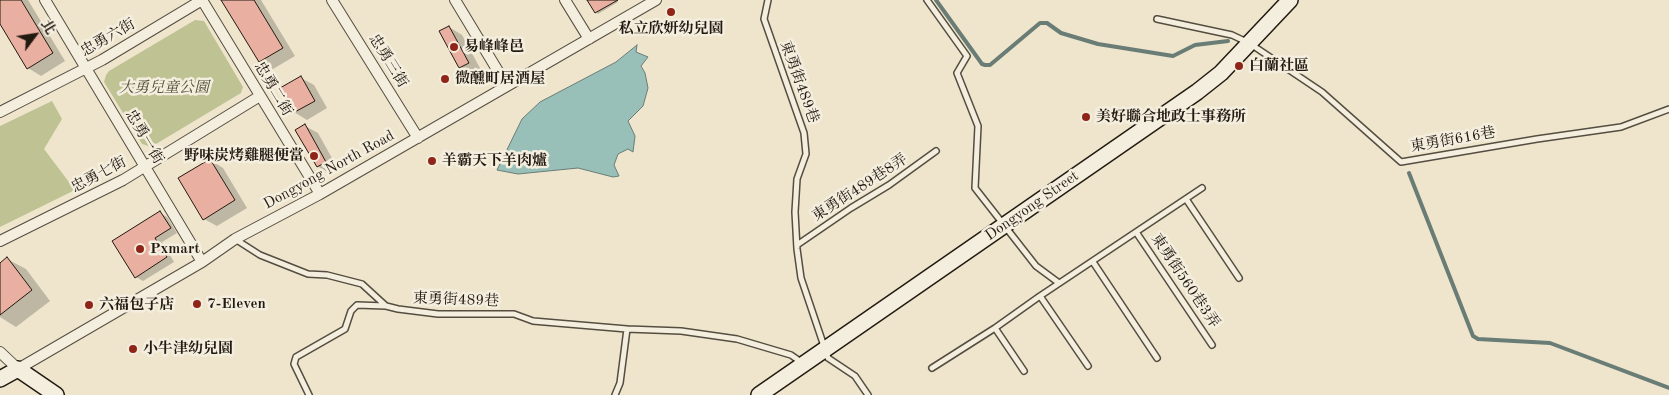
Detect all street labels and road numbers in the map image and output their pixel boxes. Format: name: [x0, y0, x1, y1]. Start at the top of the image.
street label: 忠勇六街: [78, 15, 138, 61]
street label: 忠勇三街: [364, 31, 412, 91]
street label: 東勇街489巷: [776, 38, 822, 126]
street label: 忠勇二街: [250, 59, 296, 119]
street label: 忠勇一街: [121, 107, 167, 167]
street label: 東勇街616巷: [1409, 124, 1497, 156]
street label: Dongyong North Road: [261, 127, 397, 213]
street label: 東勇街489巷8弄: [809, 151, 911, 225]
street label: 忠勇七街: [68, 153, 130, 197]
street label: Dongyong Street: [982, 167, 1082, 245]
street label: 東勇街560巷3弄: [1147, 230, 1223, 332]
street label: 東勇街489巷: [413, 290, 499, 310]

